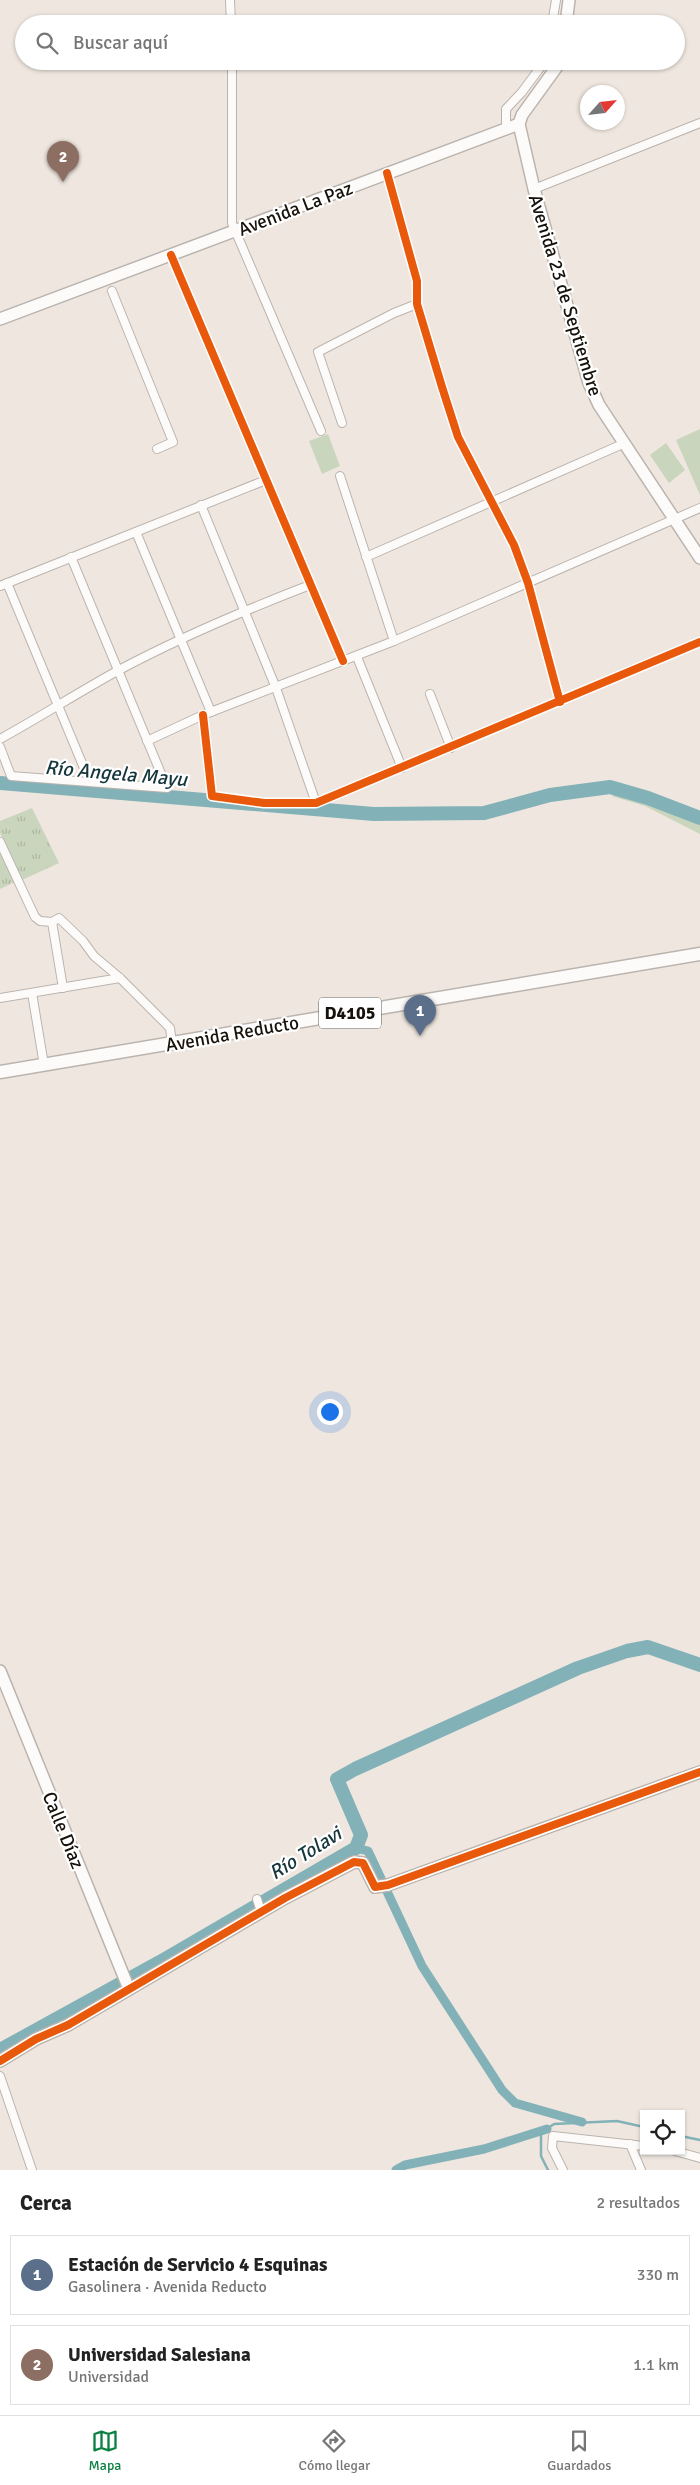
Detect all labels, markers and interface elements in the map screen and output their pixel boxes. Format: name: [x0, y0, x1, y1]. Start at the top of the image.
search box: [15, 15, 685, 70]
icon: search: [33, 29, 61, 57]
text: Buscar aquí: [73, 31, 168, 55]
north arrow: [580, 85, 625, 130]
pin: 2: [47, 141, 79, 182]
street label: Avenida La Paz: [235, 176, 356, 242]
street label: Avenida 23 de Septiembre: [523, 191, 607, 399]
water label: Río Angela Mayu: [44, 755, 189, 792]
pin: 1: [404, 995, 436, 1036]
road number: D4105: [319, 998, 381, 1028]
street label: Avenida Reducto: [164, 1010, 301, 1058]
your location: [317, 1399, 343, 1425]
street label: Calle Díaz: [37, 1788, 89, 1872]
water label: Río Tolavi: [264, 1820, 348, 1885]
map controls: [640, 2110, 685, 2155]
button: locate: [640, 2110, 685, 2155]
text: Cerca: [20, 2190, 72, 2216]
text: 2 resultados: [597, 2193, 680, 2213]
text: Estación de Servicio 4 Esquinas: [68, 2253, 328, 2277]
text: 1: [33, 2265, 41, 2285]
text: 330 m: [637, 2265, 679, 2285]
text: Gasolinera · Avenida Reducto: [68, 2277, 267, 2297]
text: Universidad Salesiana: [68, 2343, 251, 2367]
text: 2: [33, 2355, 41, 2375]
text: 1.1 km: [633, 2355, 679, 2375]
text: Universidad: [68, 2367, 149, 2387]
tab: Mapa: [89, 2427, 121, 2474]
tab: Cómo llegar: [299, 2427, 370, 2474]
tab: Guardados: [547, 2427, 611, 2474]

